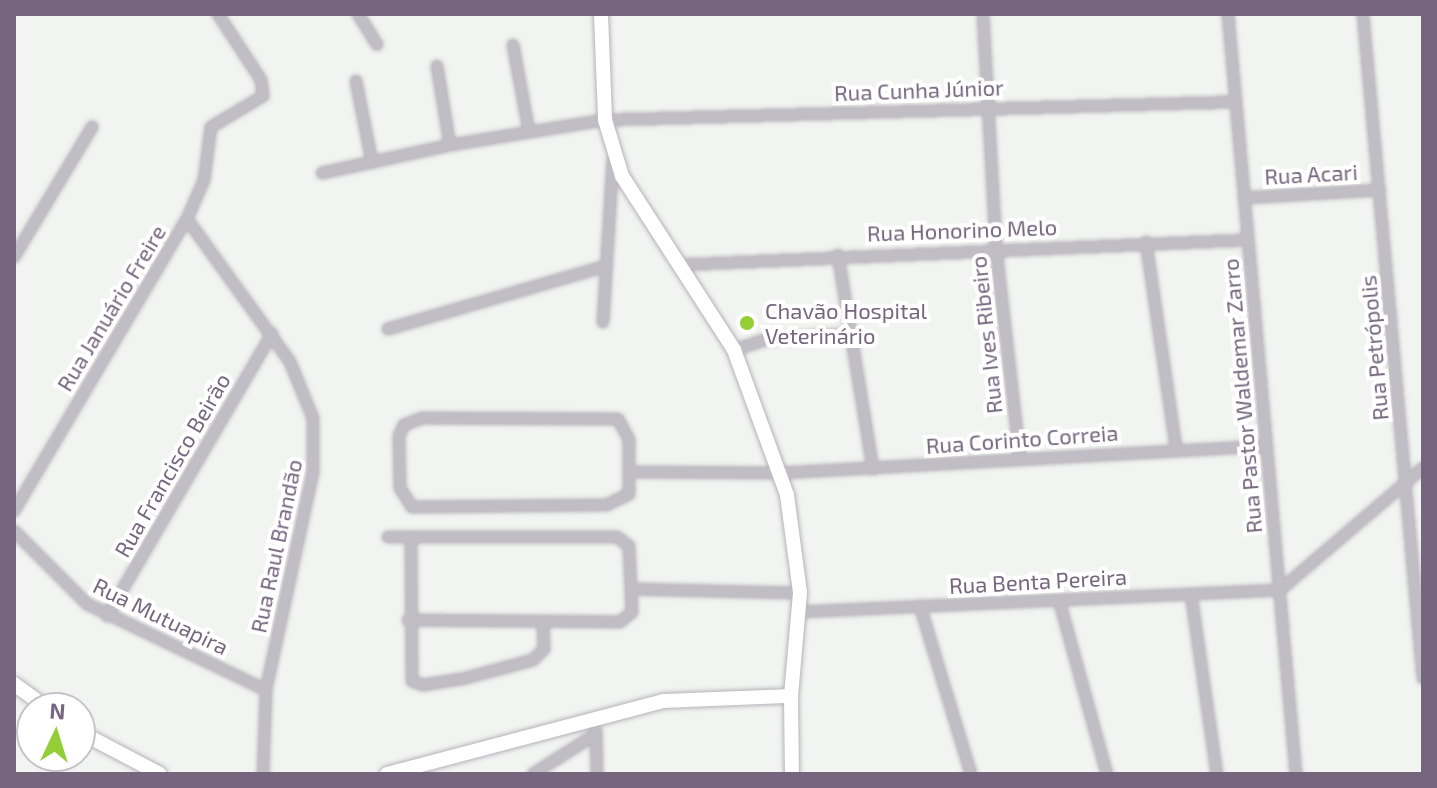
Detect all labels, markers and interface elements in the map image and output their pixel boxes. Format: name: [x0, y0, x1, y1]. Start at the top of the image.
street label: Rua Cunha Júnior: [833, 74, 1005, 106]
street label: Rua Acari: [1263, 158, 1359, 190]
street label: Rua Honorino Melo: [867, 213, 1057, 247]
street label: Rua Januário Freire: [51, 220, 171, 396]
street label: Rua Ives Ribeiro: [965, 255, 1007, 415]
street label: Rua Pastor Waldemar Zarro: [1217, 257, 1267, 535]
street label: Rua Petrópolis: [1355, 274, 1393, 422]
place label: Chavão Hospital Veterinário: [765, 297, 927, 348]
marker: Chavão Hospital Veterinário: [736, 312, 758, 334]
street label: Rua Francisco Beirão: [109, 368, 235, 562]
street label: Rua Corinto Correia: [925, 419, 1119, 459]
street label: Rua Raul Brandão: [245, 457, 307, 635]
street label: Rua Benta Pereira: [948, 563, 1128, 599]
street label: Rua Mutuapira: [89, 572, 233, 660]
north arrow: [16, 692, 96, 772]
text: N: [49, 697, 66, 724]

